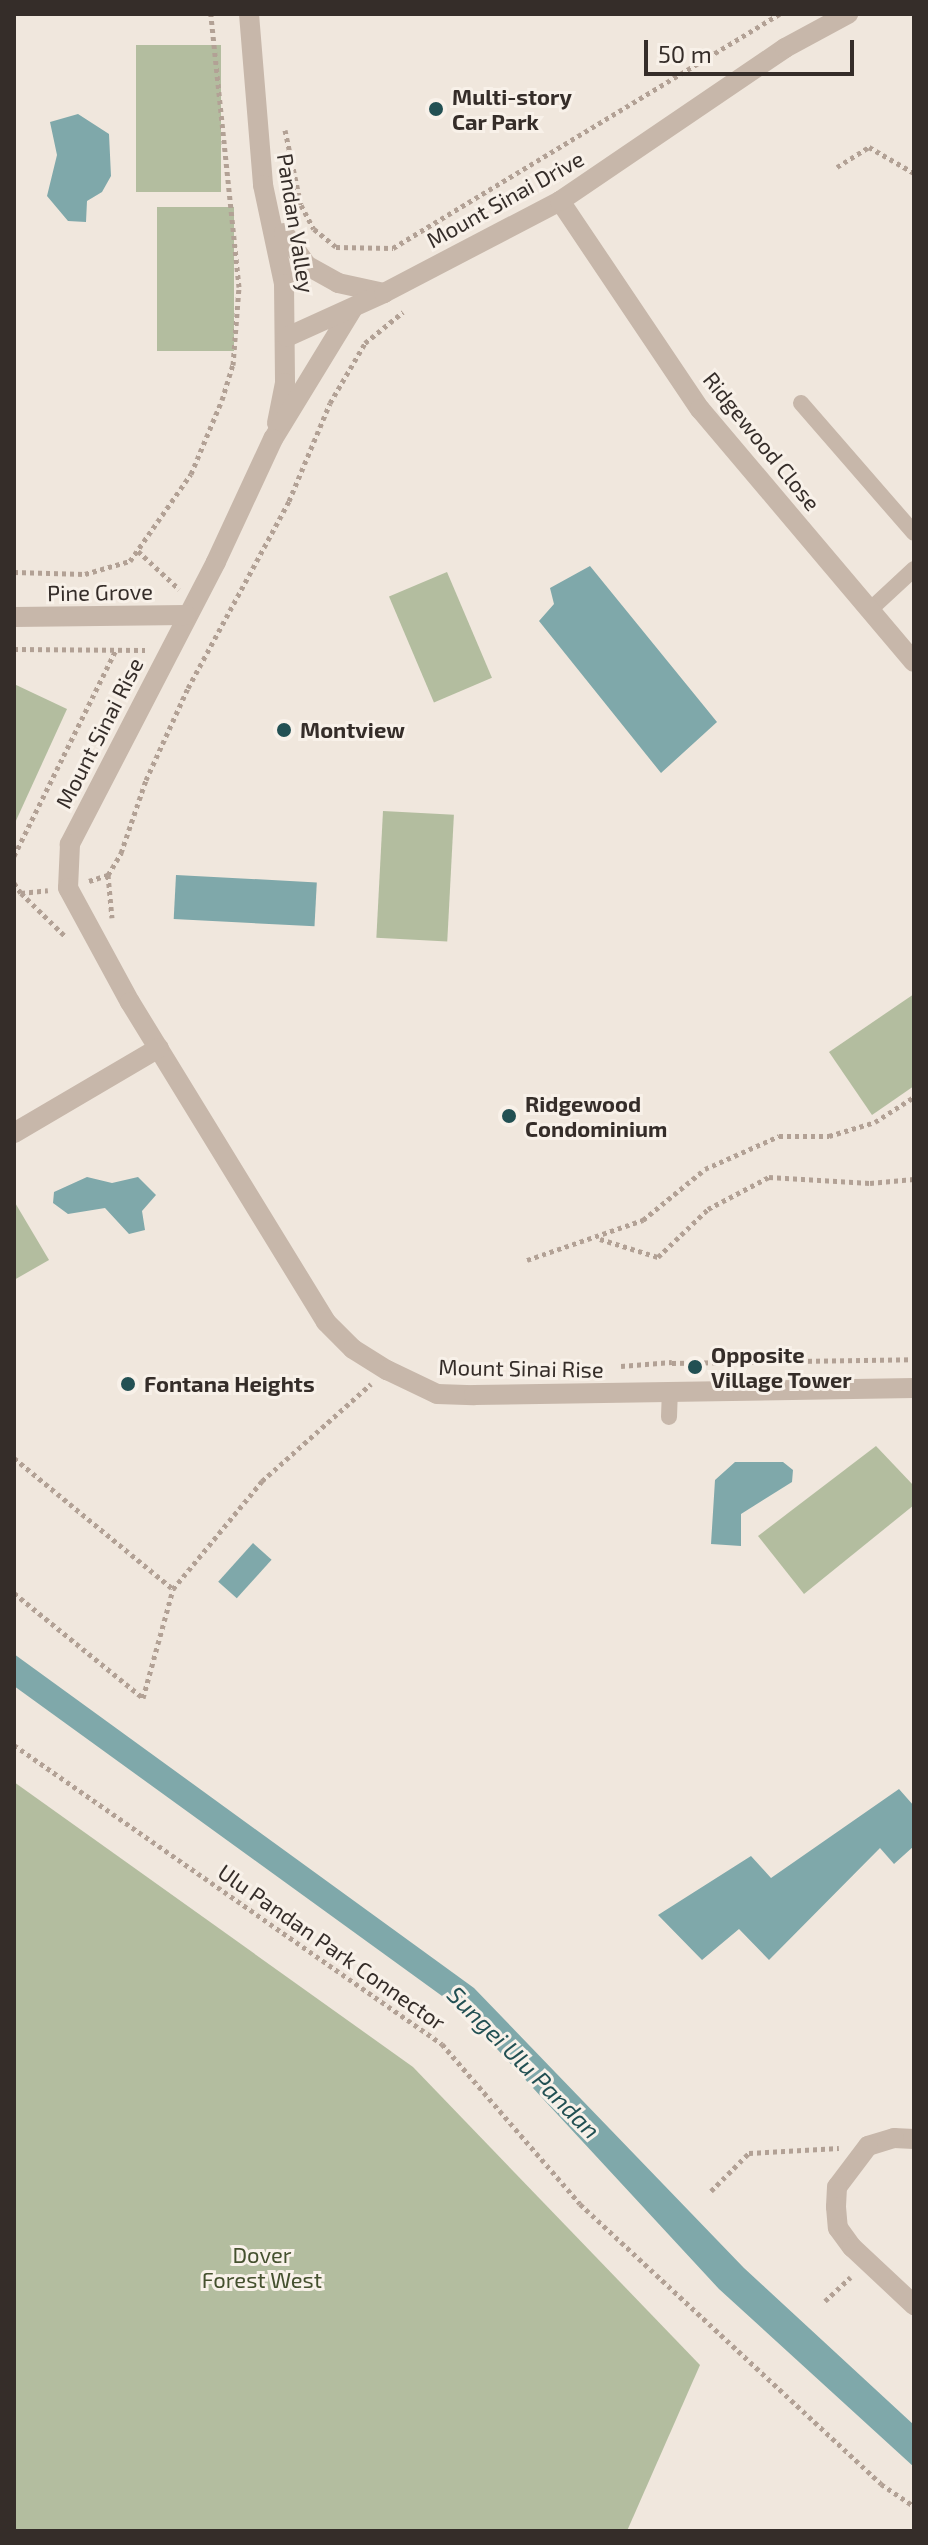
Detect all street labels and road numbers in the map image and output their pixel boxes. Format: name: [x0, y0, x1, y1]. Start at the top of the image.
street label: Mount Sinai Drive: [422, 145, 588, 253]
street label: Pandan Valley: [272, 151, 320, 295]
street label: Ridgewood Close: [698, 366, 826, 516]
street label: Pine Grove: [47, 578, 153, 606]
street label: Mount Sinai Rise: [50, 653, 148, 813]
street label: Mount Sinai Rise: [438, 1353, 604, 1383]
street label: Ulu Pandan Park Connector: [213, 1858, 451, 2036]

